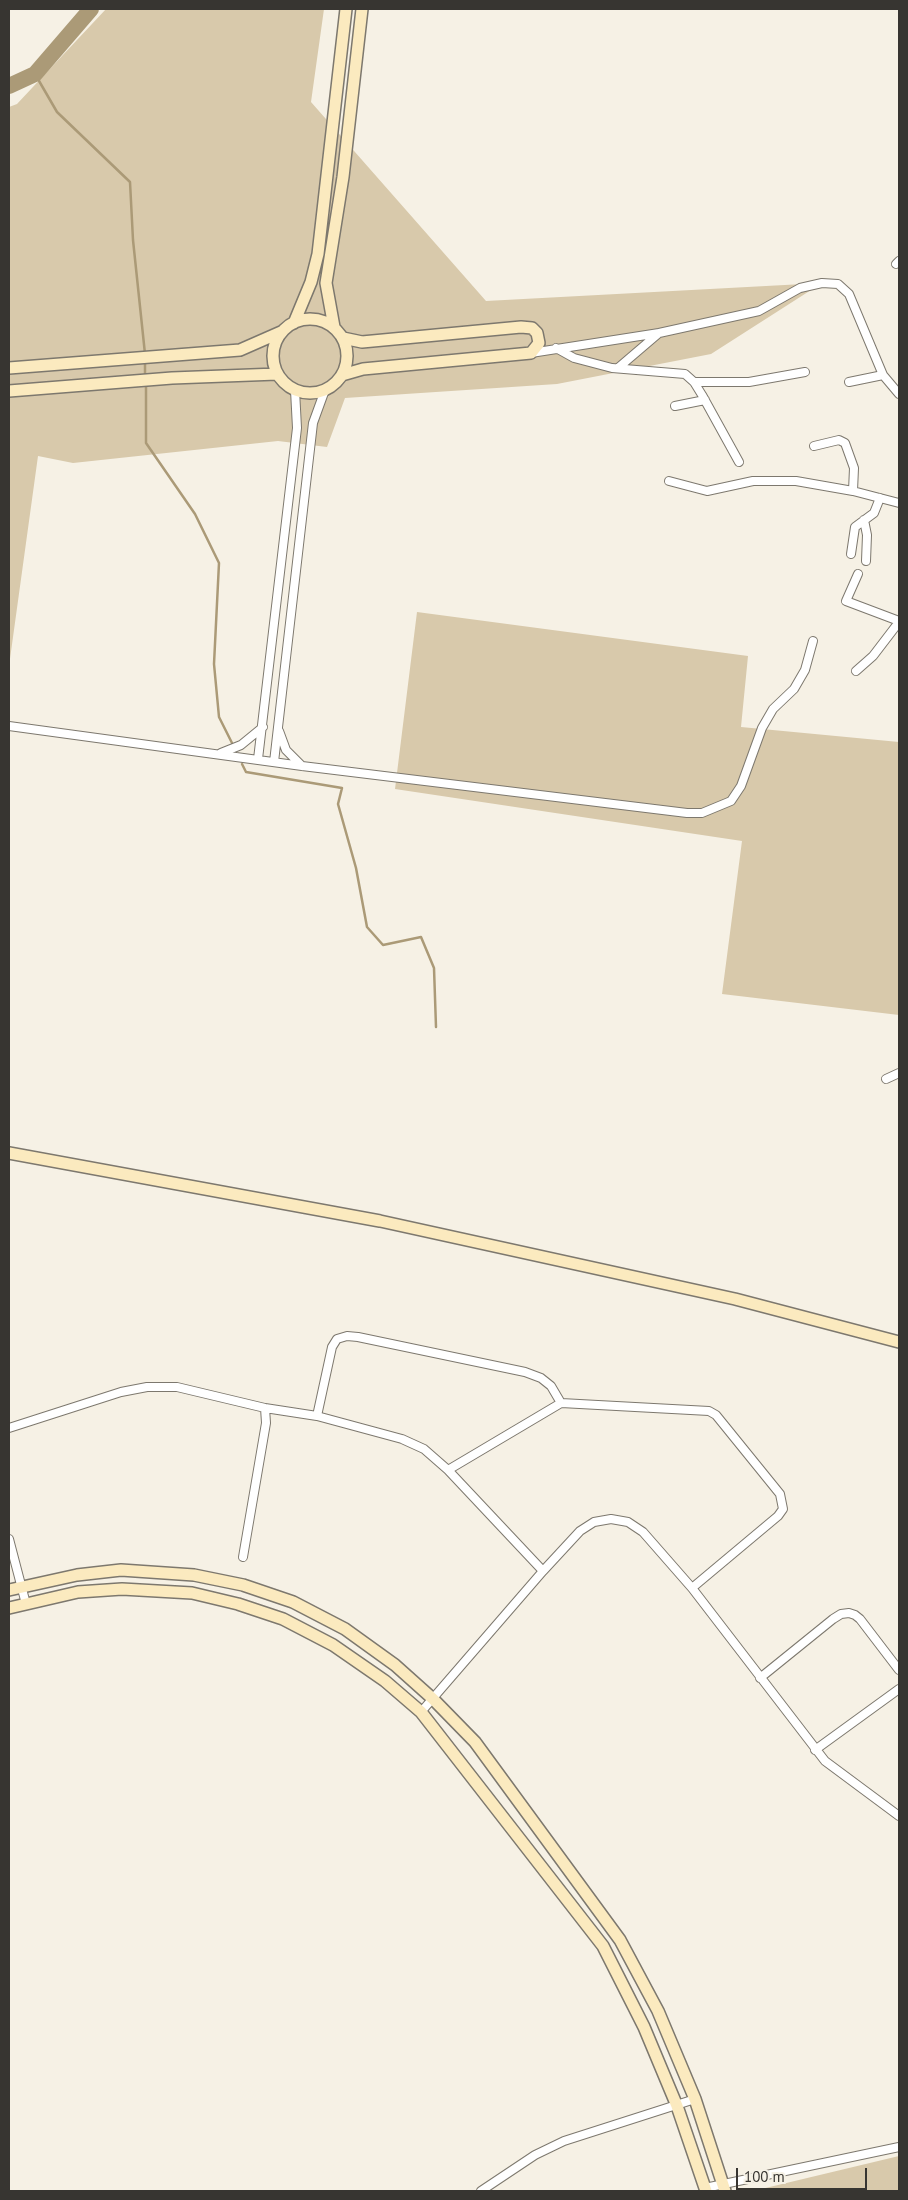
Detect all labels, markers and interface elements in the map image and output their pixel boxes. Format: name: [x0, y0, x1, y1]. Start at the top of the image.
scale bar: [738, 2158, 869, 2190]
text: 100 m: [744, 2167, 785, 2186]

